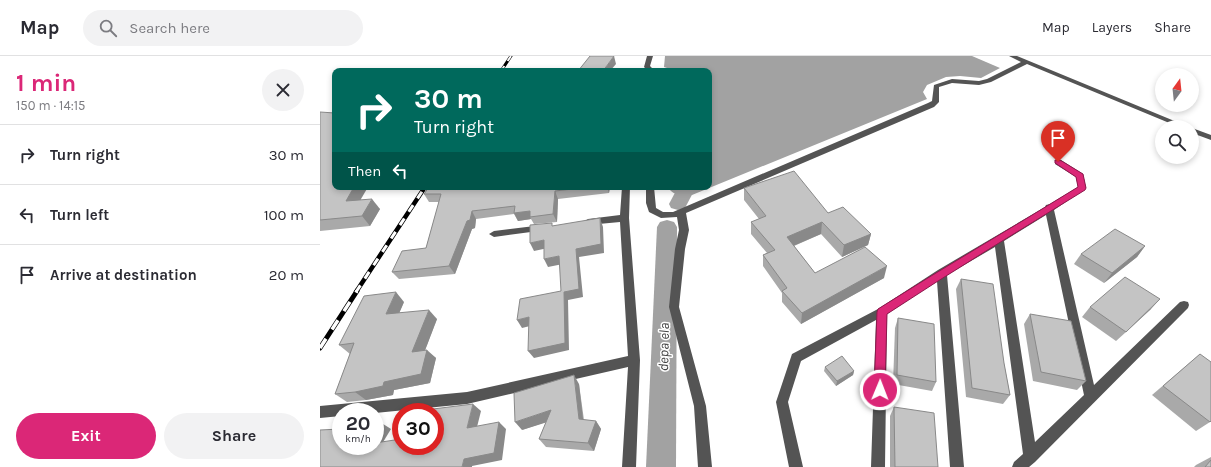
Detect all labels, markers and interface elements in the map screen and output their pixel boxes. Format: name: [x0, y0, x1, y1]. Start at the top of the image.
search box: [83, 10, 363, 46]
text: Map: [20, 17, 59, 39]
icon: search: [97, 17, 119, 39]
text: Search here: [129, 19, 210, 37]
text: Map: [1042, 19, 1070, 36]
text: Layers: [1092, 19, 1132, 36]
text: Share: [1154, 19, 1191, 36]
north arrow: [1155, 68, 1199, 112]
map controls: [1155, 68, 1199, 164]
text: 1 min: [16, 69, 76, 97]
button: close: [262, 69, 304, 111]
text: 30 m: [414, 82, 483, 115]
icon: right: [348, 84, 400, 136]
text: 150 m · 14:15: [16, 98, 85, 113]
text: Turn right: [414, 116, 494, 138]
button: search: [1155, 120, 1199, 164]
pin: [1041, 121, 1075, 162]
icon: arrive: [1047, 127, 1069, 149]
icon: right: [16, 144, 38, 166]
text: Turn right: [50, 146, 120, 164]
text: 30 m: [269, 146, 304, 164]
icon: left: [389, 160, 411, 182]
text: Then: [348, 162, 381, 180]
icon: left: [16, 204, 38, 226]
text: Turn left: [50, 206, 109, 224]
text: 100 m: [264, 206, 304, 224]
icon: arrive: [16, 264, 38, 286]
text: Arrive at destination: [50, 266, 197, 284]
text: 20 m: [269, 266, 304, 284]
water label: depa ela: [655, 323, 673, 371]
position arrow: [859, 369, 901, 411]
speed limit sign: 30: [392, 403, 444, 455]
text: 20: [346, 412, 370, 435]
button: Exit: [16, 413, 156, 459]
button: Share: [164, 413, 304, 459]
text: km/h: [345, 433, 371, 445]

